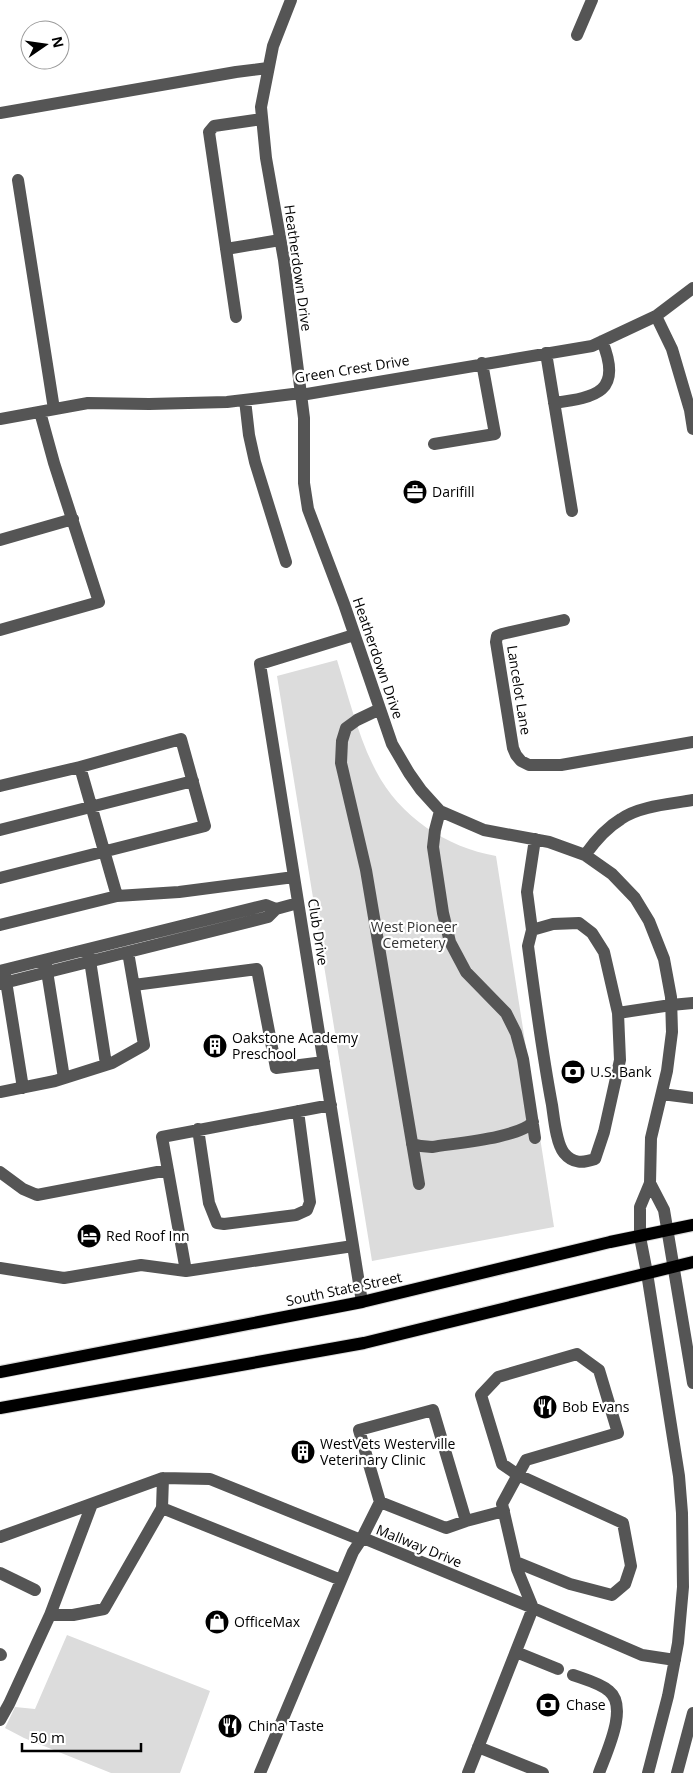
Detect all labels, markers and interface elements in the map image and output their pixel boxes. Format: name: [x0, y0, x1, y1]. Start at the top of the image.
north arrow: [20, 20, 70, 70]
text: N: [48, 34, 69, 50]
street label: Heatherdown Drive: [280, 204, 317, 332]
street label: Green Crest Drive: [293, 350, 411, 387]
office icon: Darifill: [402, 479, 428, 505]
place label: Darifill: [432, 482, 475, 501]
street label: Heatherdown Drive: [349, 594, 408, 721]
street label: Lancelot Lane: [503, 644, 536, 736]
street label: Club Drive: [304, 897, 333, 967]
park label: West Pioneer Cemetery: [371, 917, 458, 952]
place label: Oakstone Academy Preschool: [232, 1028, 359, 1063]
building icon: Oakstone Academy Preschool: [202, 1033, 228, 1059]
bank icon: U.S. Bank: [560, 1059, 586, 1085]
place label: U.S. Bank: [590, 1062, 652, 1081]
hotel icon: Red Roof Inn: [76, 1223, 102, 1249]
place label: Red Roof Inn: [106, 1226, 190, 1245]
street label: South State Street: [284, 1267, 404, 1310]
restaurant icon: Bob Evans: [532, 1394, 558, 1420]
place label: Bob Evans: [562, 1397, 630, 1416]
place label: WestVets Westerville Veterinary Clinic: [320, 1434, 456, 1469]
building icon: WestVets Westerville Veterinary Clinic: [290, 1439, 316, 1465]
street label: Mallway Drive: [373, 1520, 465, 1571]
shop icon: OfficeMax: [204, 1609, 230, 1635]
place label: OfficeMax: [234, 1612, 301, 1631]
bank icon: Chase: [535, 1692, 561, 1718]
place label: Chase: [566, 1695, 606, 1714]
restaurant icon: China Taste: [217, 1713, 243, 1739]
place label: China Taste: [248, 1716, 324, 1735]
scale bar: [22, 1720, 141, 1752]
text: 50 m: [30, 1727, 65, 1747]

